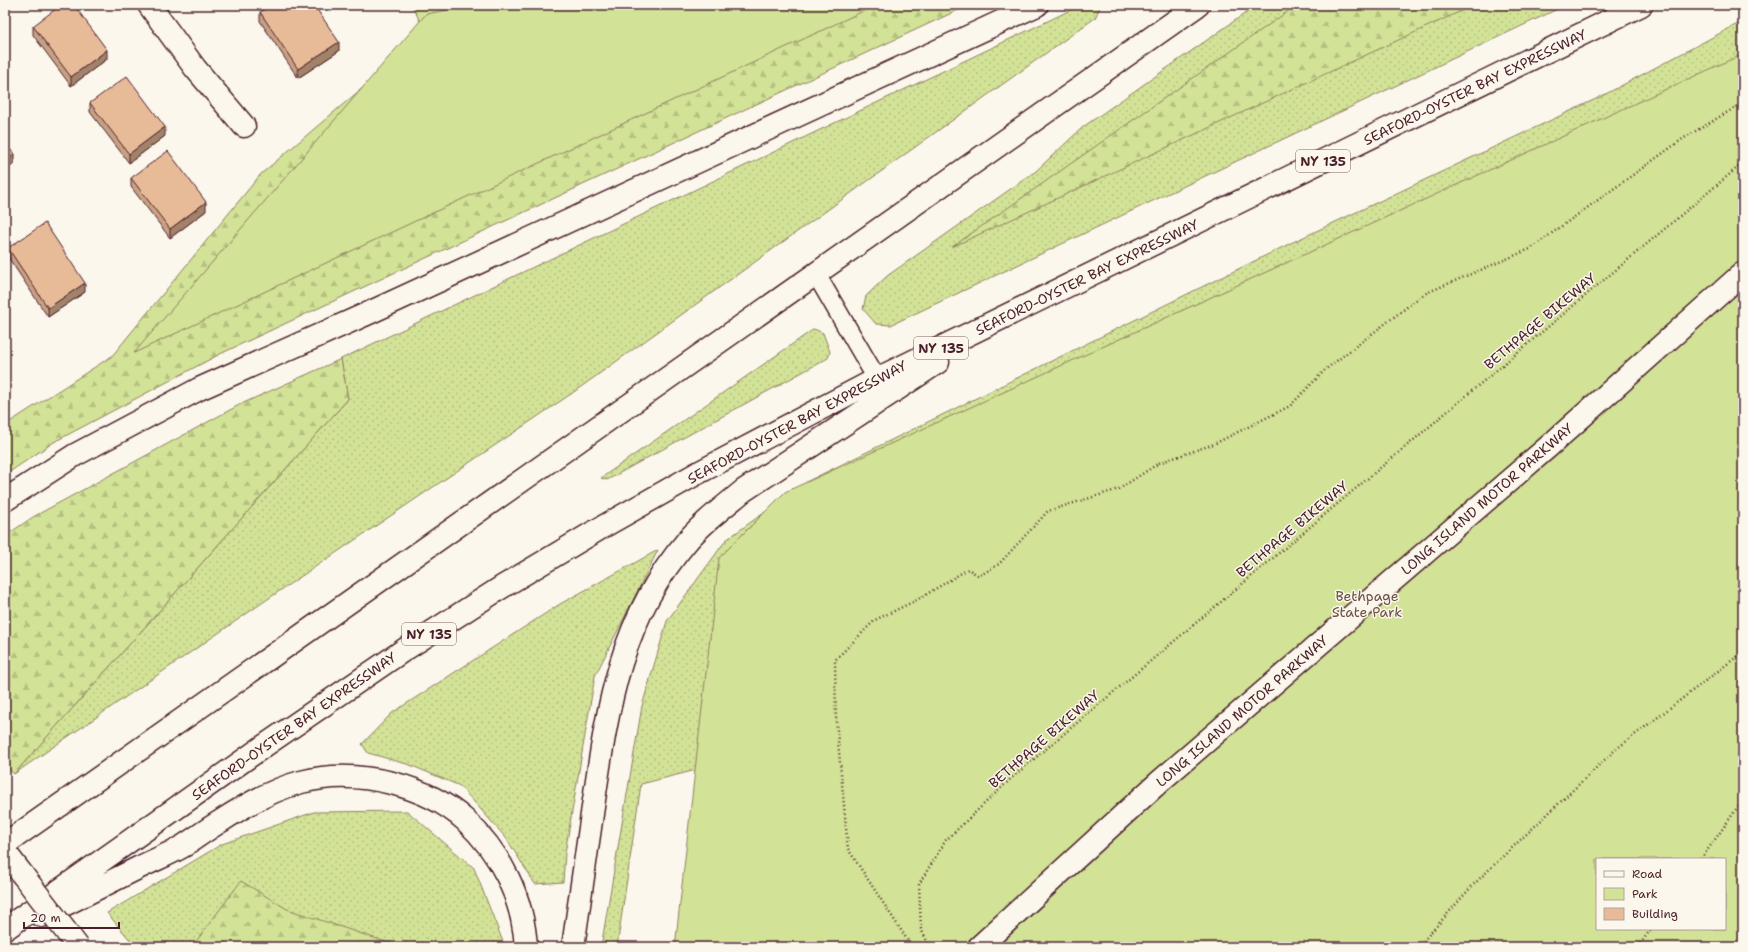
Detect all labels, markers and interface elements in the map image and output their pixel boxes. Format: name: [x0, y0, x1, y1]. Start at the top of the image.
street label: SEAFORD-OYSTER BAY EXPRESSWAY: [1360, 25, 1590, 149]
road number: NY 135: [1296, 150, 1350, 172]
street label: SEAFORD-OYSTER BAY EXPRESSWAY: [972, 215, 1202, 339]
street label: BETHPAGE BIKEWAY: [1480, 268, 1600, 373]
road number: NY 135: [914, 337, 968, 359]
street label: SEAFORD-OYSTER BAY EXPRESSWAY: [684, 356, 910, 488]
street label: LONG ISLAND MOTOR PARKWAY: [1397, 419, 1577, 579]
street label: BETHPAGE BIKEWAY: [1232, 476, 1352, 581]
park label: Bethpage State Park: [1332, 587, 1402, 621]
road number: NY 135: [402, 623, 456, 645]
street label: LONG ISLAND MOTOR PARKWAY: [1152, 631, 1332, 791]
street label: SEAFORD-OYSTER BAY EXPRESSWAY: [188, 648, 400, 804]
street label: BETHPAGE BIKEWAY: [985, 686, 1104, 792]
legend: [1596, 858, 1726, 930]
text: Road: [1632, 866, 1663, 882]
text: Park: [1632, 886, 1658, 902]
scale bar: [24, 904, 119, 930]
text: Building: [1632, 906, 1678, 922]
text: 20 m: [30, 910, 61, 926]

